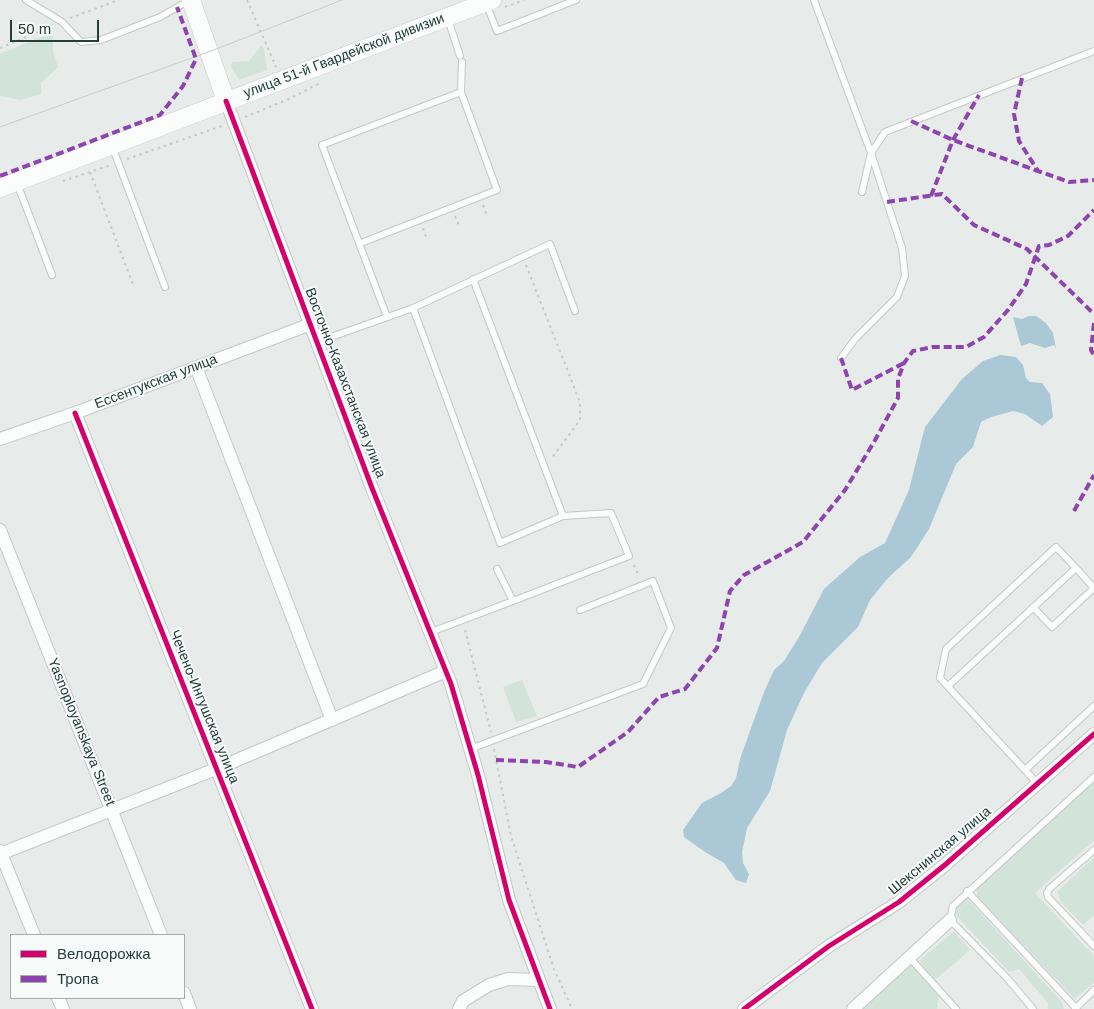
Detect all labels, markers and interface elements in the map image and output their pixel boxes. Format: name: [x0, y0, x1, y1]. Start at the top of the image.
scale bar: [12, 10, 101, 42]
street label: улица 51-й Гвардейской дивизии: [241, 10, 447, 102]
text: 50 m: [18, 20, 51, 37]
street label: Восточно-Казахстанская улица: [301, 286, 389, 480]
street label: Ессентукская улица: [92, 351, 220, 413]
street label: Чечено-Ингушская улица: [165, 628, 243, 786]
street label: Yasnoployanskaya Street: [44, 656, 118, 808]
street label: Шекснинская улица: [885, 803, 995, 899]
legend: [10, 934, 185, 999]
text: Велодорожка: [57, 945, 151, 962]
text: Тропа: [57, 970, 98, 987]

